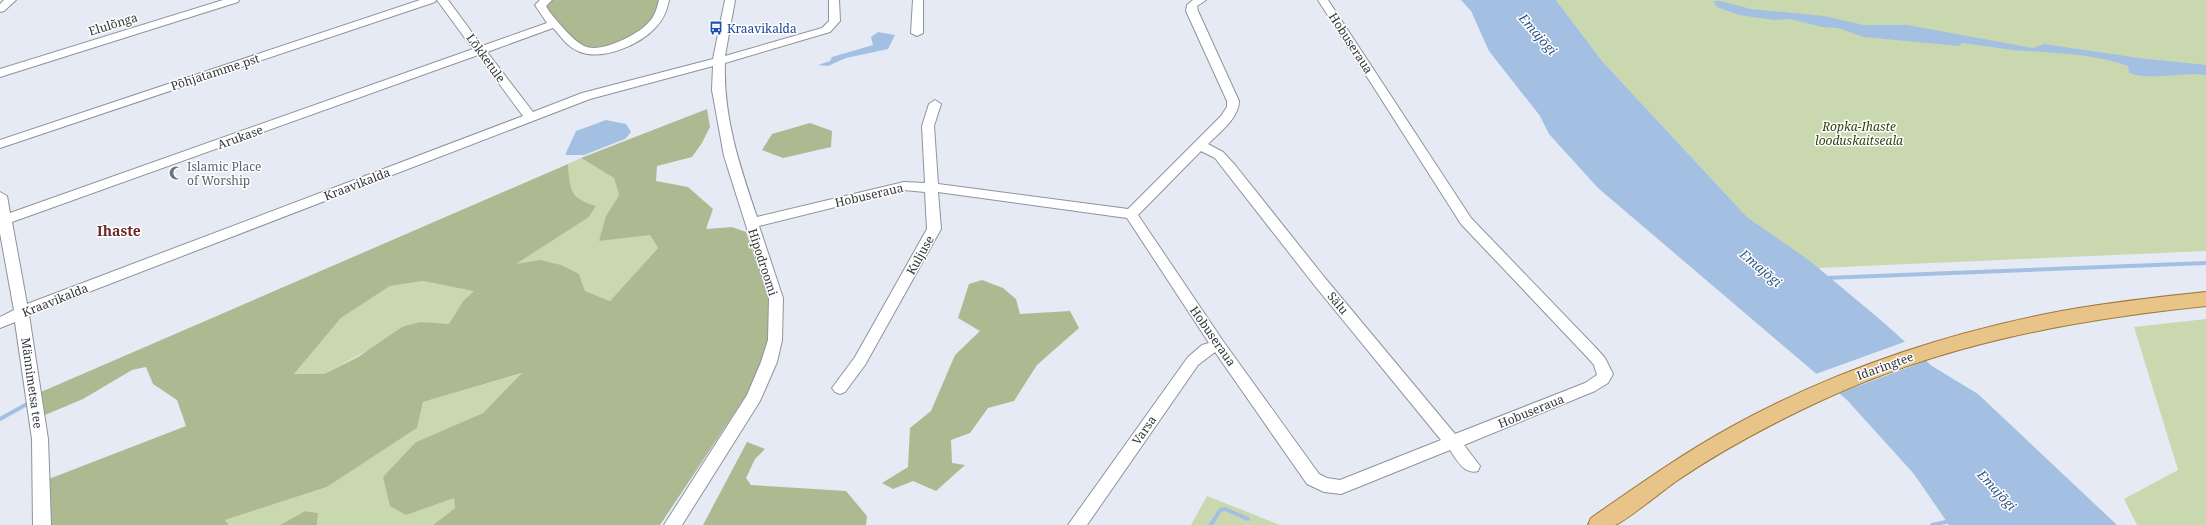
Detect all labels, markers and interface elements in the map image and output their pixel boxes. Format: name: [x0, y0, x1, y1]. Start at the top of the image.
street label: Elulõnga: [86, 8, 140, 39]
street label: Hobuseraua: [1325, 9, 1377, 77]
water label: Emajõgi: [1514, 9, 1561, 59]
bus stop icon: Kraavikalda: [708, 20, 724, 36]
place label: Kraavikalda: [727, 20, 797, 37]
street label: Lõkketule: [462, 30, 510, 86]
street label: Põhjatamme pst: [168, 50, 262, 94]
park label: Ropka-Ihaste looduskaitseala: [1815, 118, 1903, 149]
street label: Arukase: [215, 121, 265, 153]
place label: Islamic Place of Worship: [187, 158, 262, 189]
street label: Kraavikalda: [321, 163, 393, 204]
mosque icon: Islamic Place of Worship: [168, 165, 184, 181]
street label: Hobuseraua: [833, 179, 905, 211]
district label: Ihaste: [97, 221, 141, 240]
street label: Hipodroomi: [744, 226, 782, 298]
street label: Kuljuse: [902, 232, 938, 278]
water label: Emajõgi: [1735, 244, 1786, 291]
street label: Kraavikalda: [19, 279, 91, 321]
street label: Sälu: [1324, 288, 1353, 318]
street label: Hobuseraua: [1186, 303, 1240, 370]
street label: Männimetsa tee: [17, 336, 47, 430]
street label: Idaringtee: [1854, 348, 1916, 384]
street label: Hobuseraua: [1495, 390, 1567, 432]
street label: Varsa: [1128, 412, 1160, 448]
water label: Emajõgi: [1973, 465, 2021, 514]

